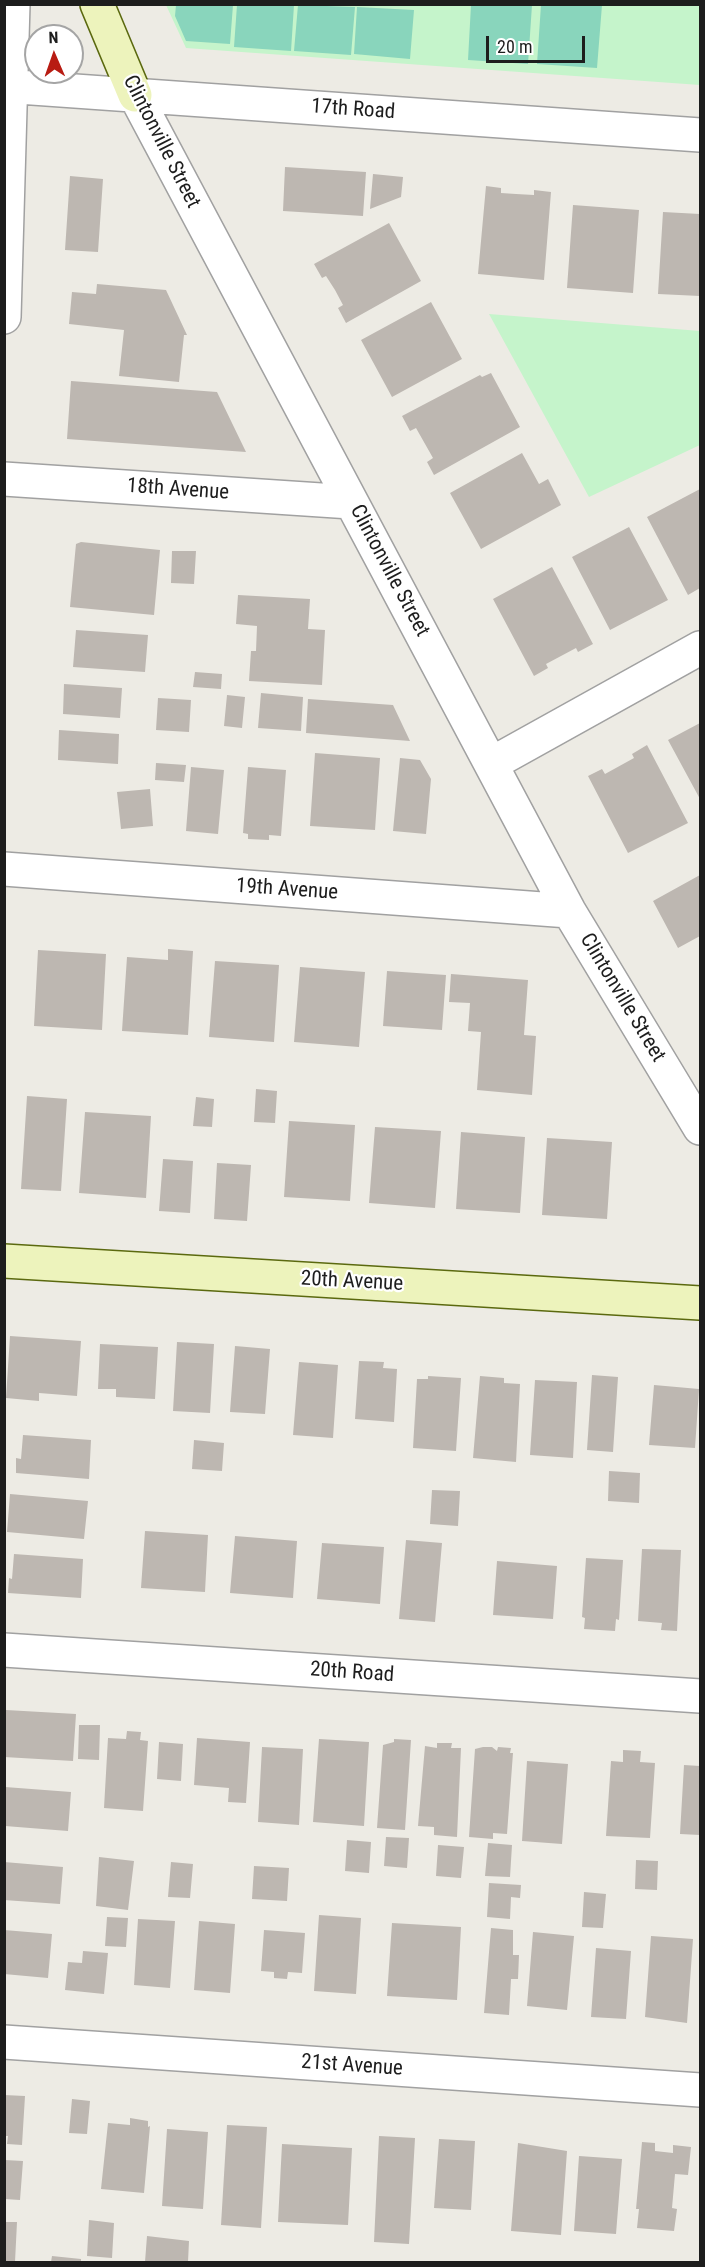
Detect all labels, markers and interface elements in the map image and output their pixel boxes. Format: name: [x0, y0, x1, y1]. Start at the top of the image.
north arrow: [24, 24, 84, 84]
scale bar: [489, 24, 588, 62]
text: N: [48, 28, 59, 47]
text: 20 m: [497, 36, 532, 57]
street label: Clintonville Street: [117, 71, 205, 213]
street label: 17th Road: [310, 94, 396, 126]
street label: 18th Avenue: [126, 474, 230, 506]
street label: Clintonville Street: [344, 501, 434, 641]
street label: 19th Avenue: [235, 874, 339, 906]
street label: Clintonville Street: [574, 929, 670, 1067]
street label: 20th Avenue: [300, 1267, 404, 1297]
street label: 20th Road: [309, 1657, 395, 1689]
street label: 21st Avenue: [300, 2050, 404, 2082]

